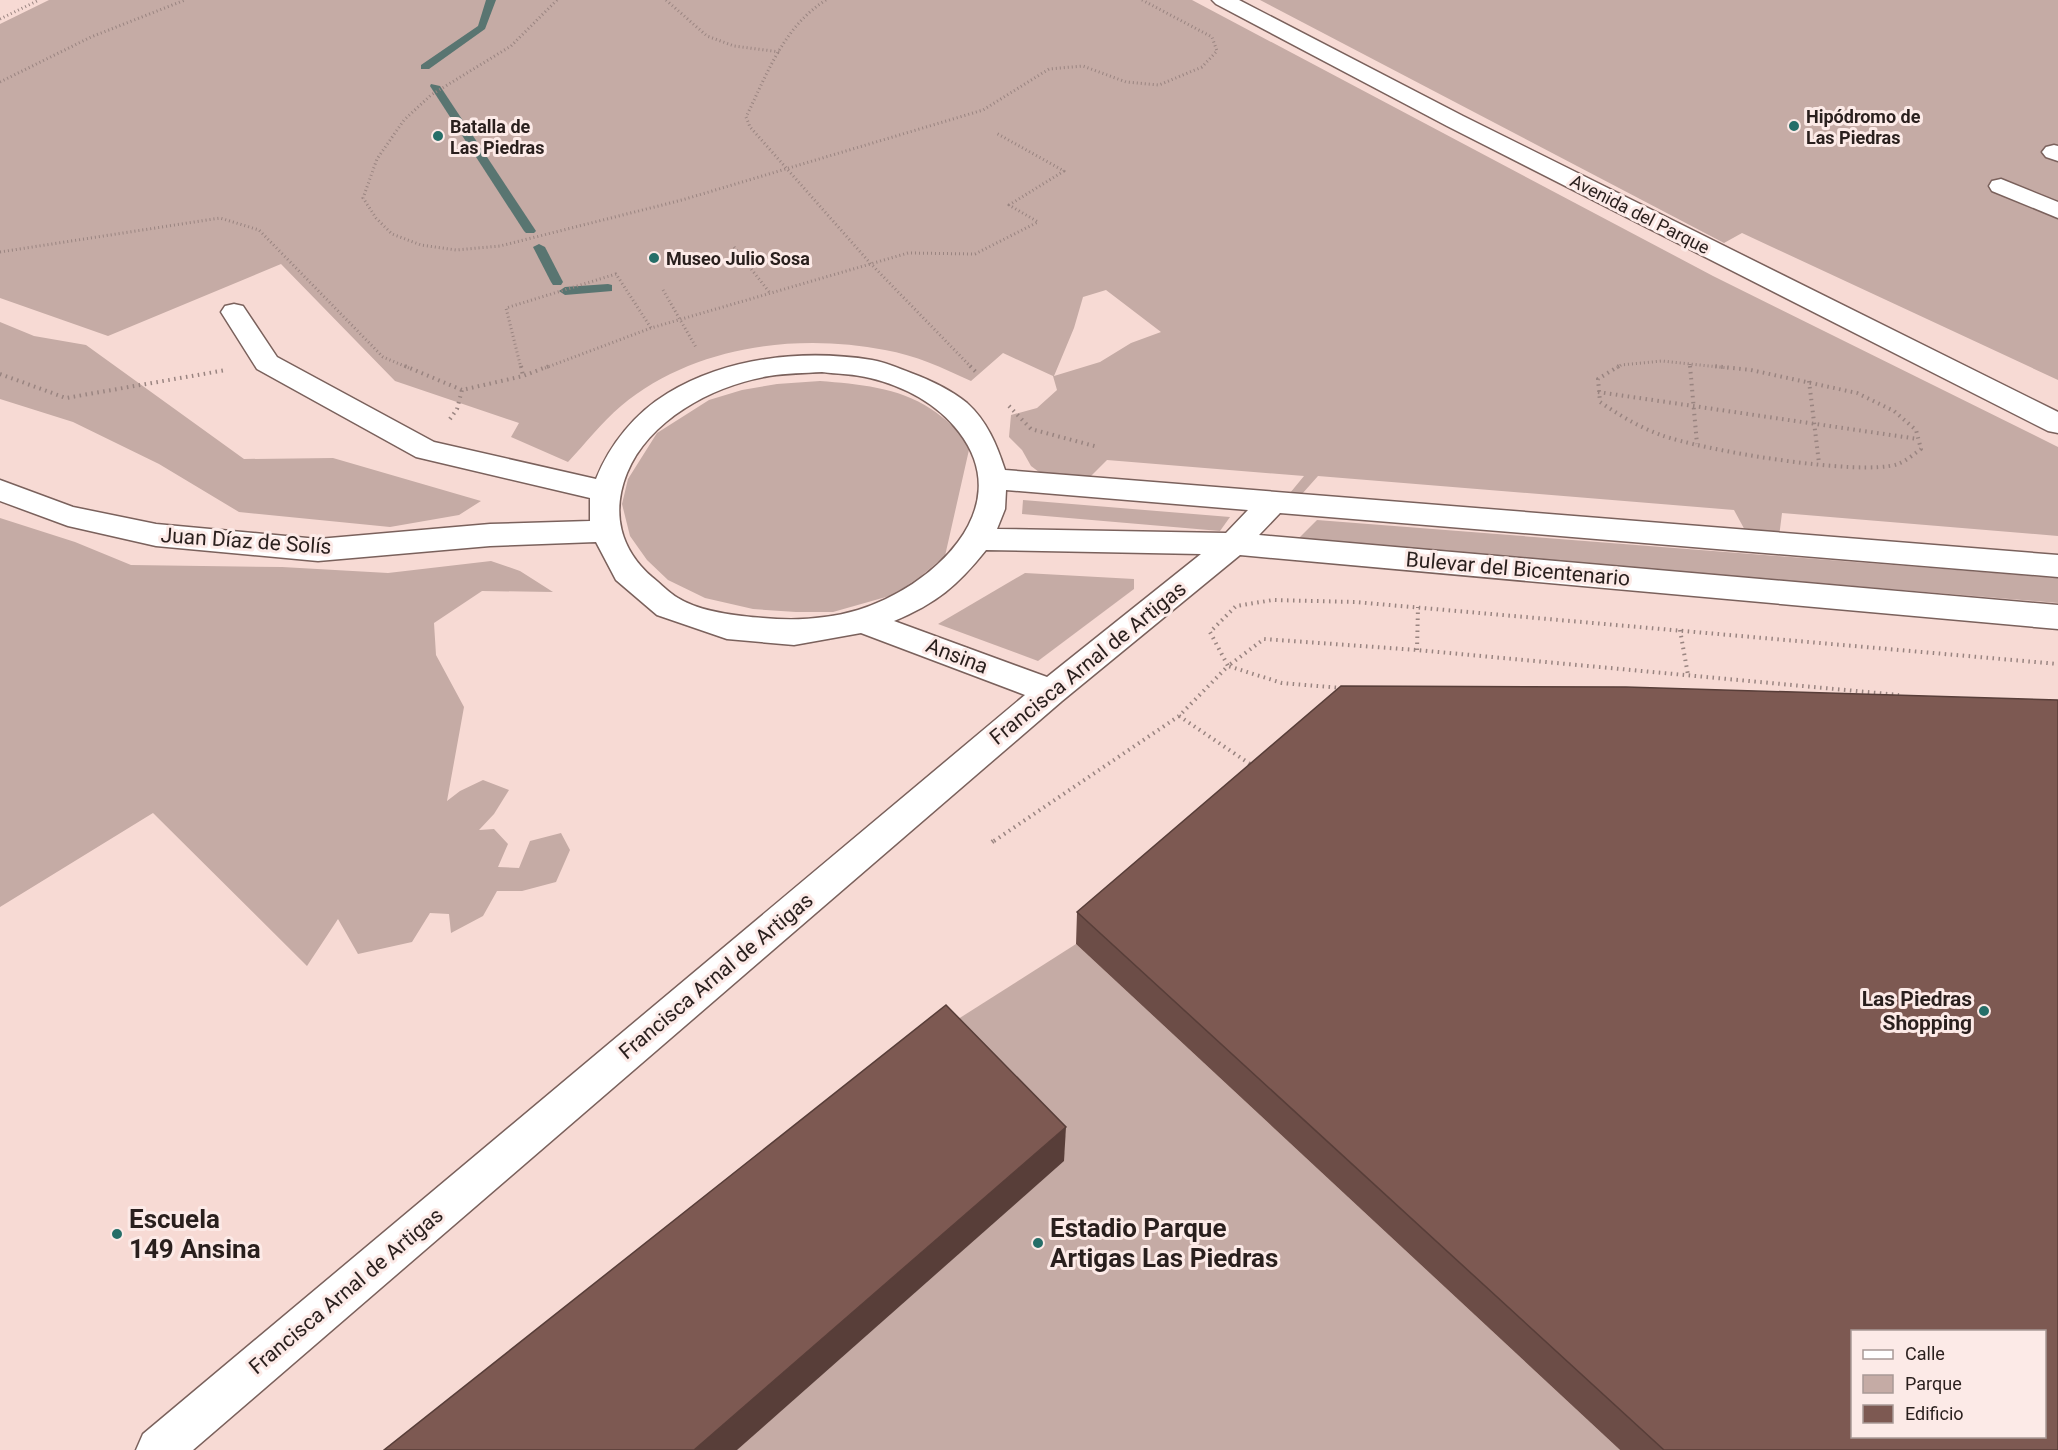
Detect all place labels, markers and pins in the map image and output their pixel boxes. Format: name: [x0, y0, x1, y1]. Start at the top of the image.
place label: Hipódromo de Las Piedras: [1806, 106, 1921, 148]
place label: Batalla de Las Piedras: [450, 116, 545, 158]
marker: Hipódromo de Las Piedras: [1787, 119, 1801, 133]
marker: Batalla de Las Piedras: [431, 129, 445, 143]
place label: Museo Julio Sosa: [666, 248, 810, 269]
marker: Museo Julio Sosa: [647, 251, 661, 265]
place label: Las Piedras Shopping: [1862, 987, 1972, 1035]
marker: Las Piedras Shopping: [1977, 1004, 1991, 1018]
place label: Escuela 149 Ansina: [129, 1204, 261, 1264]
place label: Estadio Parque Artigas Las Piedras: [1050, 1213, 1278, 1273]
marker: Escuela 149 Ansina: [110, 1227, 124, 1241]
marker: Estadio Parque Artigas Las Piedras: [1031, 1236, 1045, 1250]

